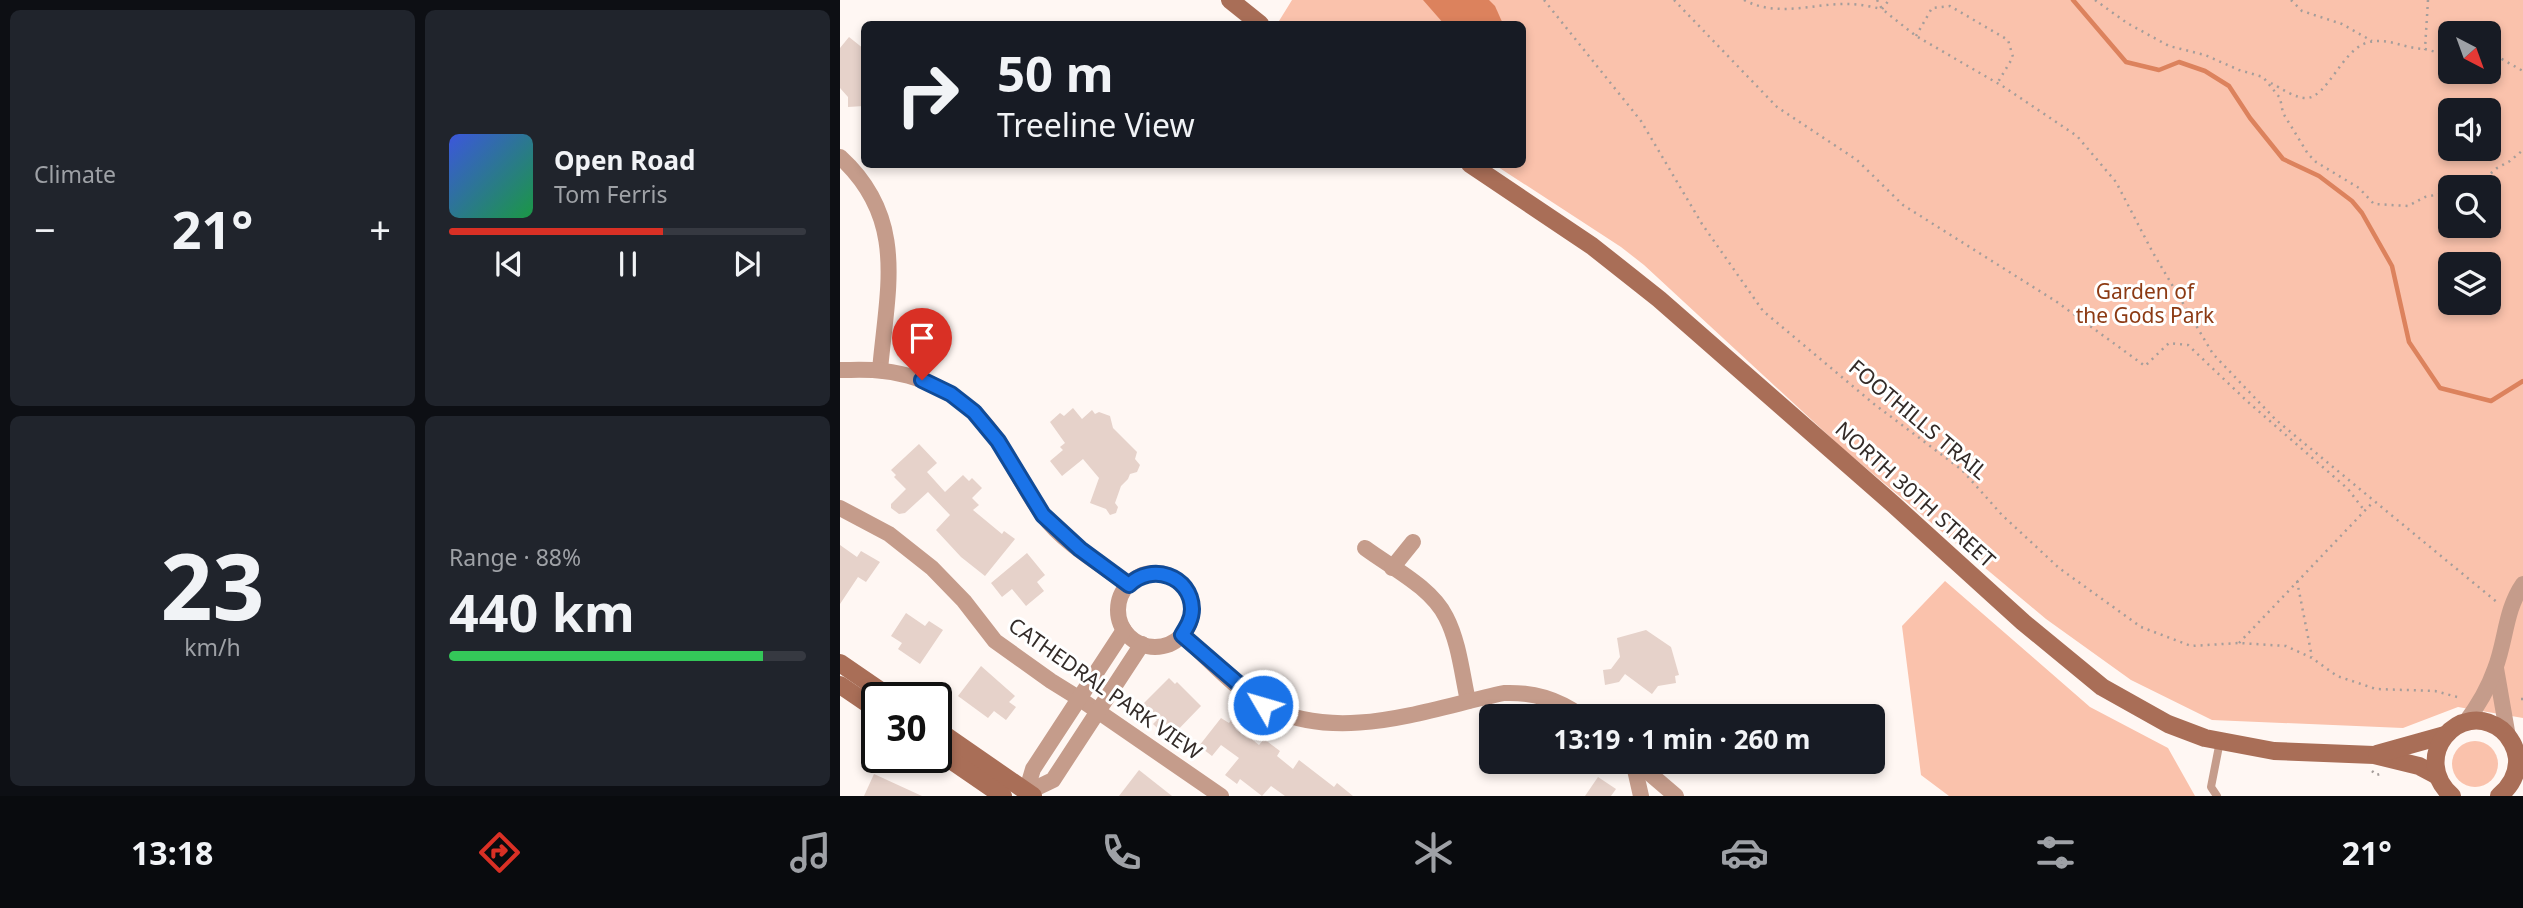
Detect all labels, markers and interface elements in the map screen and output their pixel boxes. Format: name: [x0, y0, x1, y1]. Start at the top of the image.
north arrow: [2438, 21, 2501, 84]
map controls: [2438, 21, 2501, 315]
text: 50 m: [997, 40, 1114, 106]
icon: right: [882, 49, 973, 140]
button: sound: [2438, 98, 2501, 161]
text: Treeline View: [997, 103, 1195, 146]
text: Open Road: [554, 142, 696, 178]
text: Climate: [34, 158, 116, 190]
button: search: [2438, 175, 2501, 238]
text: Tom Ferris: [554, 178, 667, 210]
text: 21°: [172, 193, 253, 264]
text: −: [34, 203, 56, 255]
text: +: [369, 203, 391, 255]
icon: previous: [490, 245, 528, 283]
icon: pause: [609, 245, 647, 283]
icon: next: [728, 245, 766, 283]
button: layers: [2438, 252, 2501, 315]
park label: Garden of the Gods Park: [2076, 277, 2215, 329]
pin: [892, 308, 952, 380]
icon: arrive: [903, 319, 941, 357]
street label: FOOTHILLS TRAIL: [1843, 353, 1994, 485]
street label: NORTH 30TH STREET: [1830, 415, 2002, 574]
text: 23: [160, 523, 265, 647]
text: Range · 88%: [449, 541, 581, 573]
text: 440 km: [449, 576, 635, 647]
street label: CATHEDRAL PARK VIEW: [1003, 611, 1208, 766]
text: km/h: [184, 631, 241, 663]
position arrow: [1226, 668, 1300, 742]
speed limit sign: 30: [861, 682, 952, 773]
text: 13:19 · 1 min · 260 m: [1554, 721, 1810, 757]
icon: directions: [475, 828, 524, 877]
icon: music: [786, 828, 835, 877]
icon: phone: [1097, 828, 1146, 877]
icon: climate: [1409, 828, 1458, 877]
icon: car: [1720, 828, 1769, 877]
icon: filters: [2031, 828, 2080, 877]
text: 13:18: [131, 831, 213, 874]
text: 21°: [2342, 831, 2392, 874]

